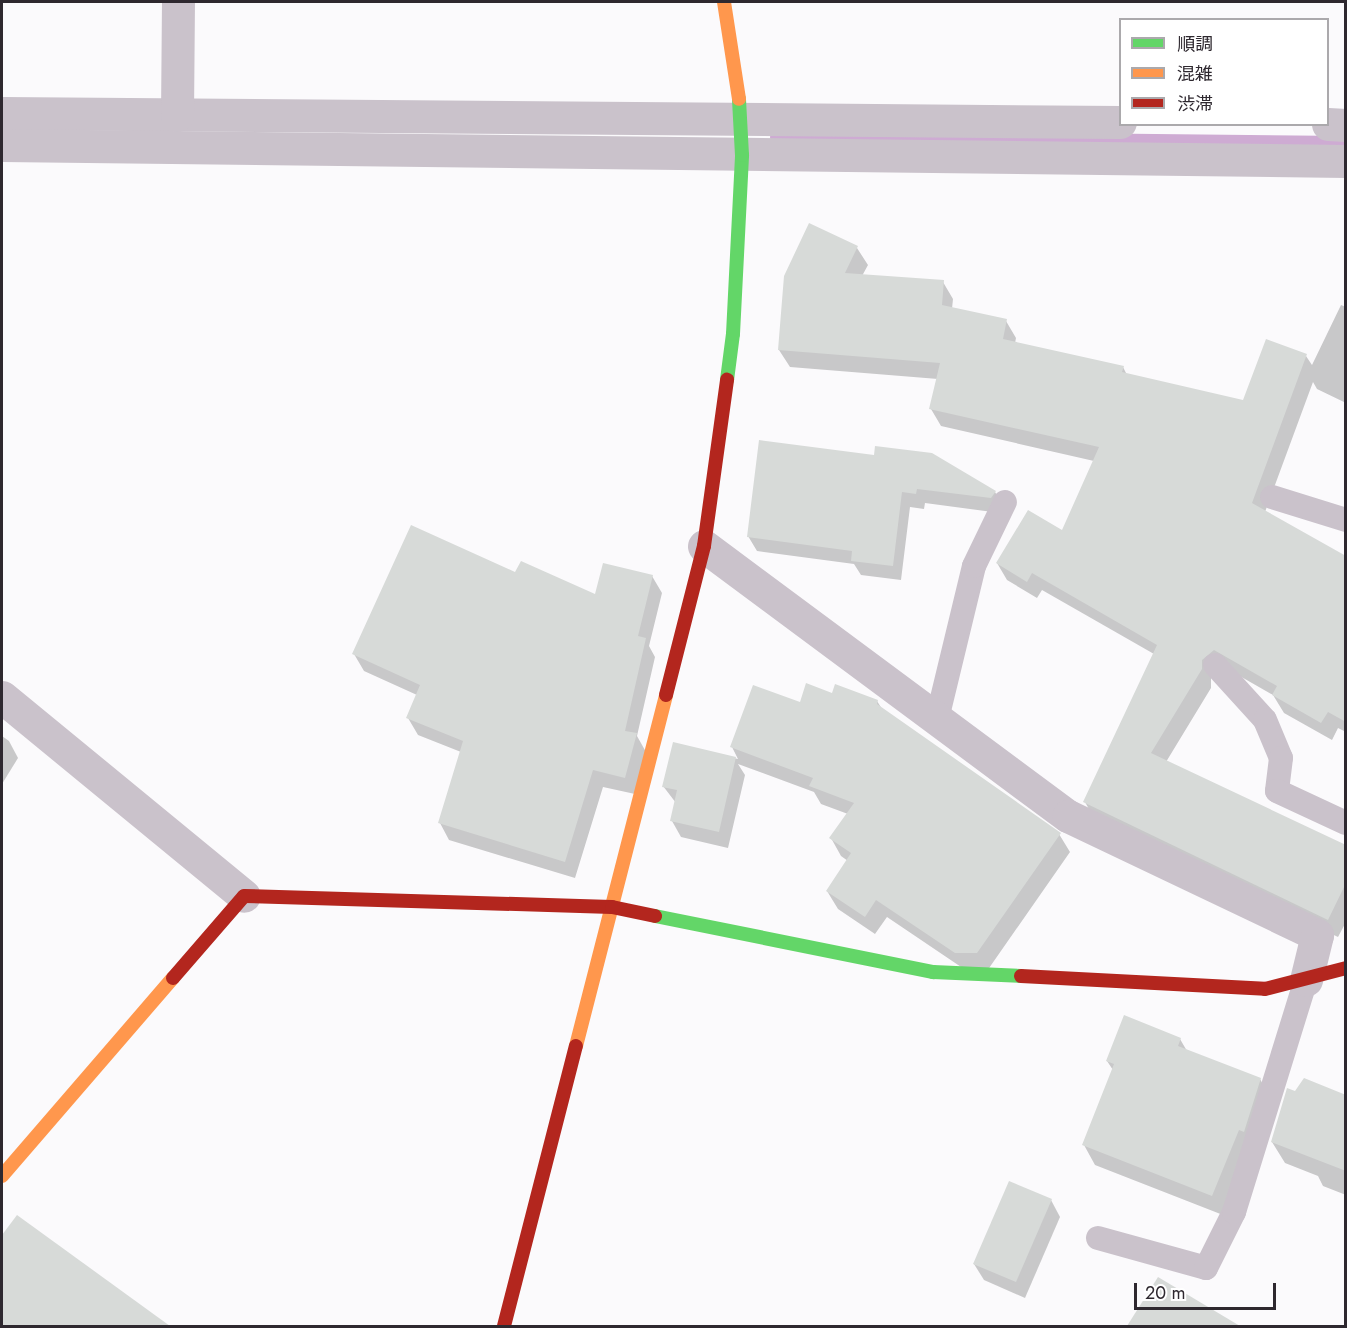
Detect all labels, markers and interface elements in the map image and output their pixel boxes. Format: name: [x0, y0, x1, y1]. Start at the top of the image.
legend: [1119, 18, 1329, 126]
text: 順調: [1177, 31, 1213, 57]
text: 混雑: [1177, 61, 1213, 87]
text: 渋滞: [1177, 91, 1213, 117]
scale bar: [1137, 1271, 1280, 1309]
text: 20 m: [1145, 1280, 1185, 1306]

